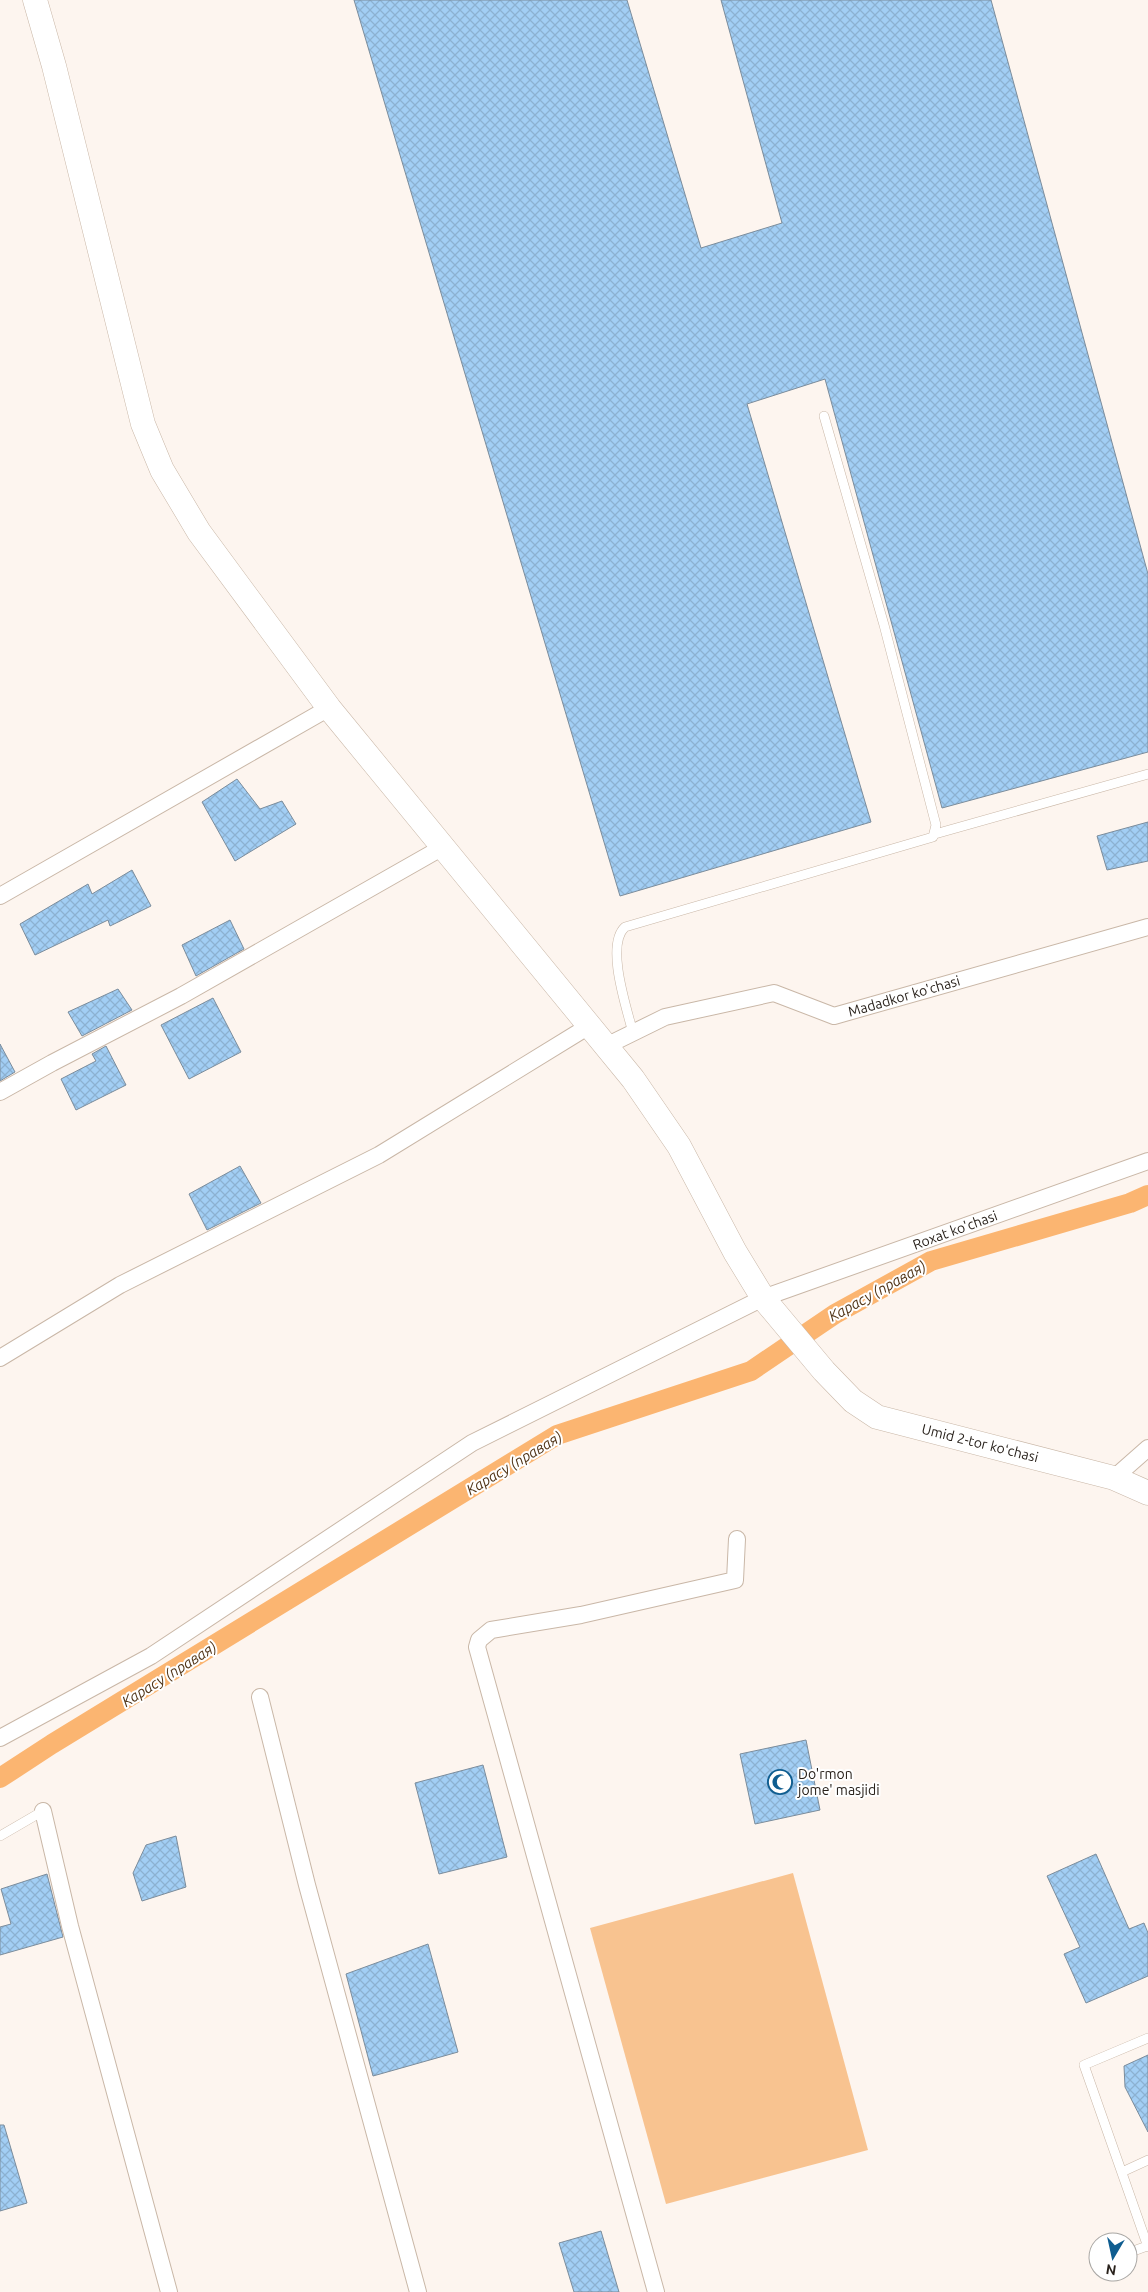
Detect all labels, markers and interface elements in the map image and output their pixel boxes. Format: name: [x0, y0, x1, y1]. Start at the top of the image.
street label: Madadkor ko'chasi: [846, 972, 962, 1020]
street label: Roxat ko'chasi: [910, 1207, 1000, 1253]
water label: Карасу (правая): [825, 1257, 929, 1325]
street label: Umid 2-tor koʻchasi: [920, 1421, 1040, 1465]
water label: Карасу (правая): [463, 1428, 565, 1498]
water label: Карасу (правая): [119, 1638, 220, 1710]
place label: Do'rmon jome' masjidi: [797, 1766, 880, 1798]
mosque icon: Do'rmon jome' masjidi: [767, 1769, 793, 1795]
north arrow: [1088, 2232, 1138, 2282]
text: N: [1105, 2261, 1117, 2279]

